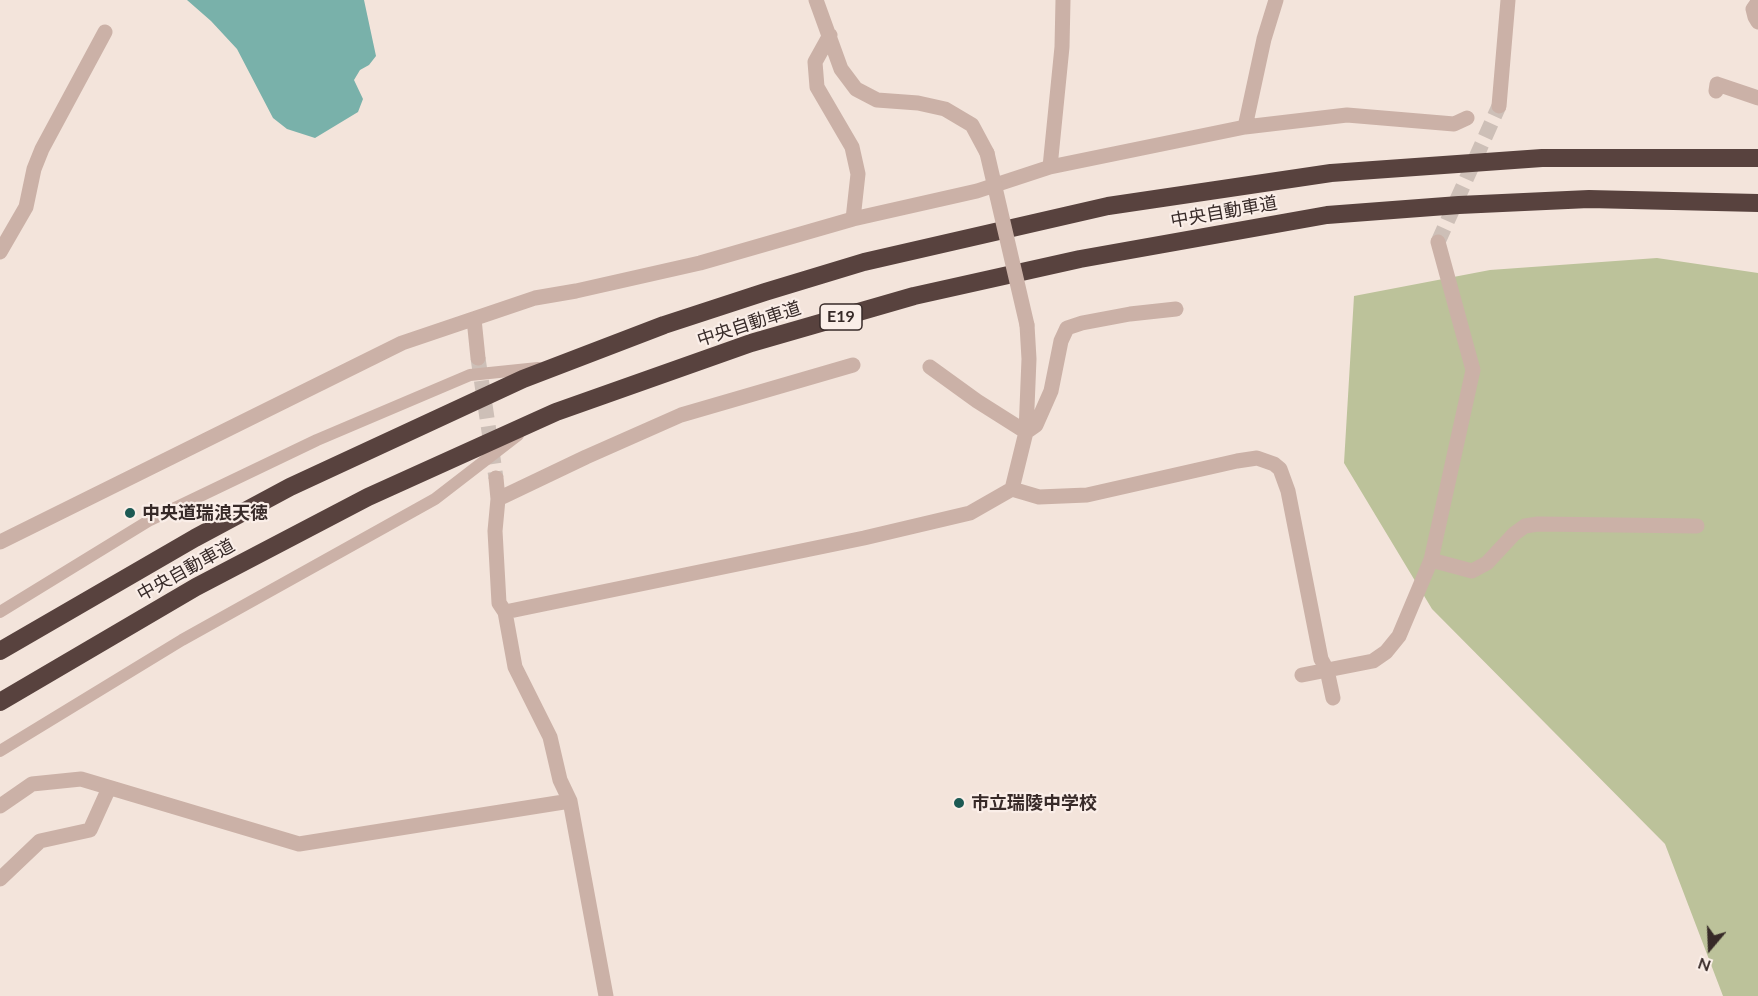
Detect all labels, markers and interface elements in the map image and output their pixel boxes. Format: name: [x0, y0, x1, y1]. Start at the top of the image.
street label: 中央自動車道: [1169, 192, 1279, 232]
street label: 中央自動車道: [694, 297, 804, 351]
road number: E19: [820, 304, 862, 330]
place label: 中央道瑞浪天徳: [142, 502, 268, 524]
marker: 中央道瑞浪天徳: [123, 506, 137, 520]
street label: 中央自動車道: [134, 534, 238, 606]
place label: 市立瑞陵中学校: [971, 792, 1097, 814]
marker: 市立瑞陵中学校: [952, 796, 966, 810]
north arrow: [1680, 918, 1740, 978]
text: N: [1695, 955, 1713, 976]

